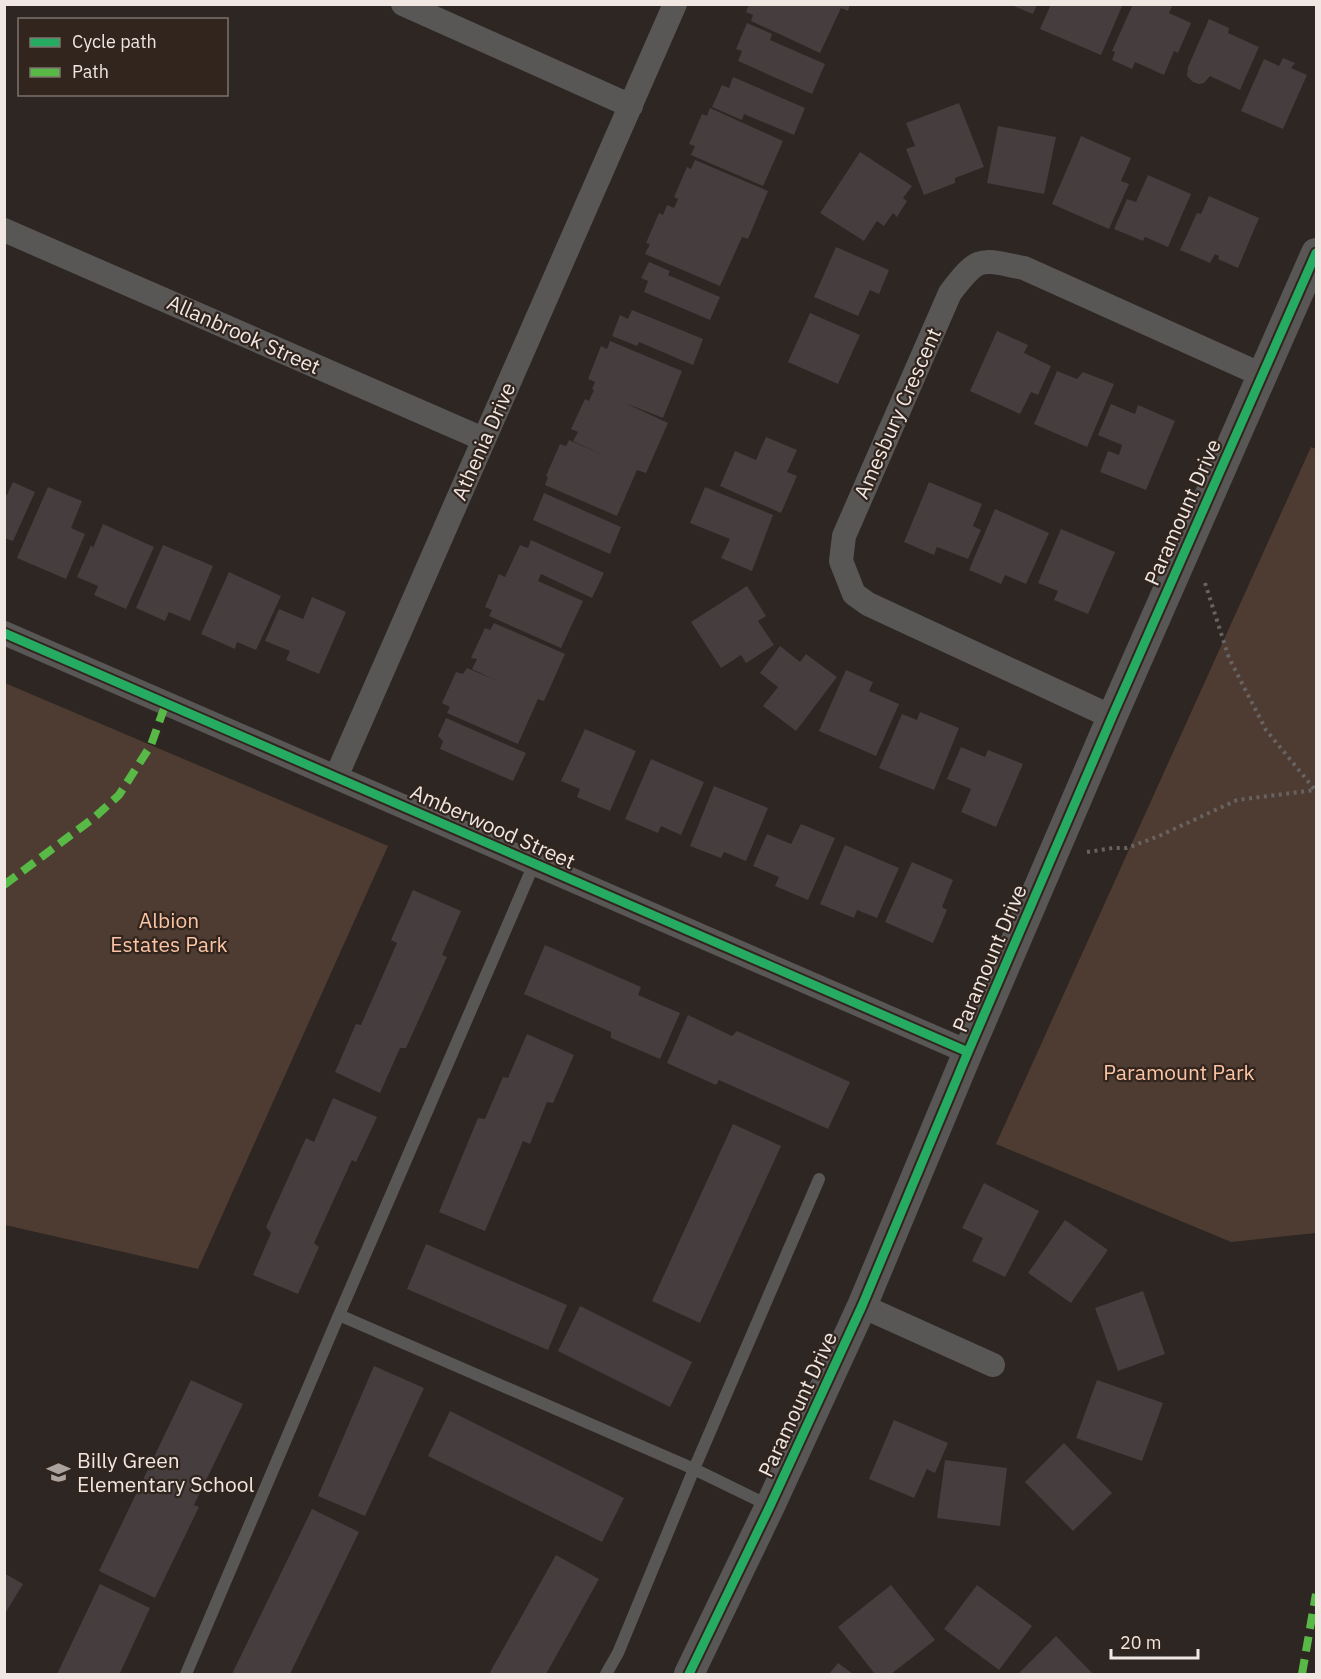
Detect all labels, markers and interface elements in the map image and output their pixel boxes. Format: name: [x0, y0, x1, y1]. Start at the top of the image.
legend: [18, 18, 228, 96]
text: Cycle path: [72, 30, 157, 53]
text: Path: [72, 60, 109, 83]
street label: Allanbrook Street: [163, 288, 325, 380]
street label: Amesbury Crescent: [847, 323, 947, 503]
street label: Athenia Drive: [445, 378, 521, 504]
street label: Paramount Drive: [1137, 434, 1227, 590]
street label: Amberwood Street: [406, 777, 580, 875]
street label: Paramount Drive: [945, 880, 1033, 1036]
park label: Albion Estates Park: [110, 906, 228, 958]
park label: Paramount Park: [1103, 1058, 1255, 1086]
street label: Paramount Drive: [751, 1327, 843, 1481]
place label: Billy Green Elementary School: [77, 1446, 254, 1498]
school or university icon: Billy Green Elementary School: [46, 1459, 72, 1485]
scale bar: [1111, 1622, 1198, 1660]
text: 20 m: [1120, 1631, 1162, 1654]

